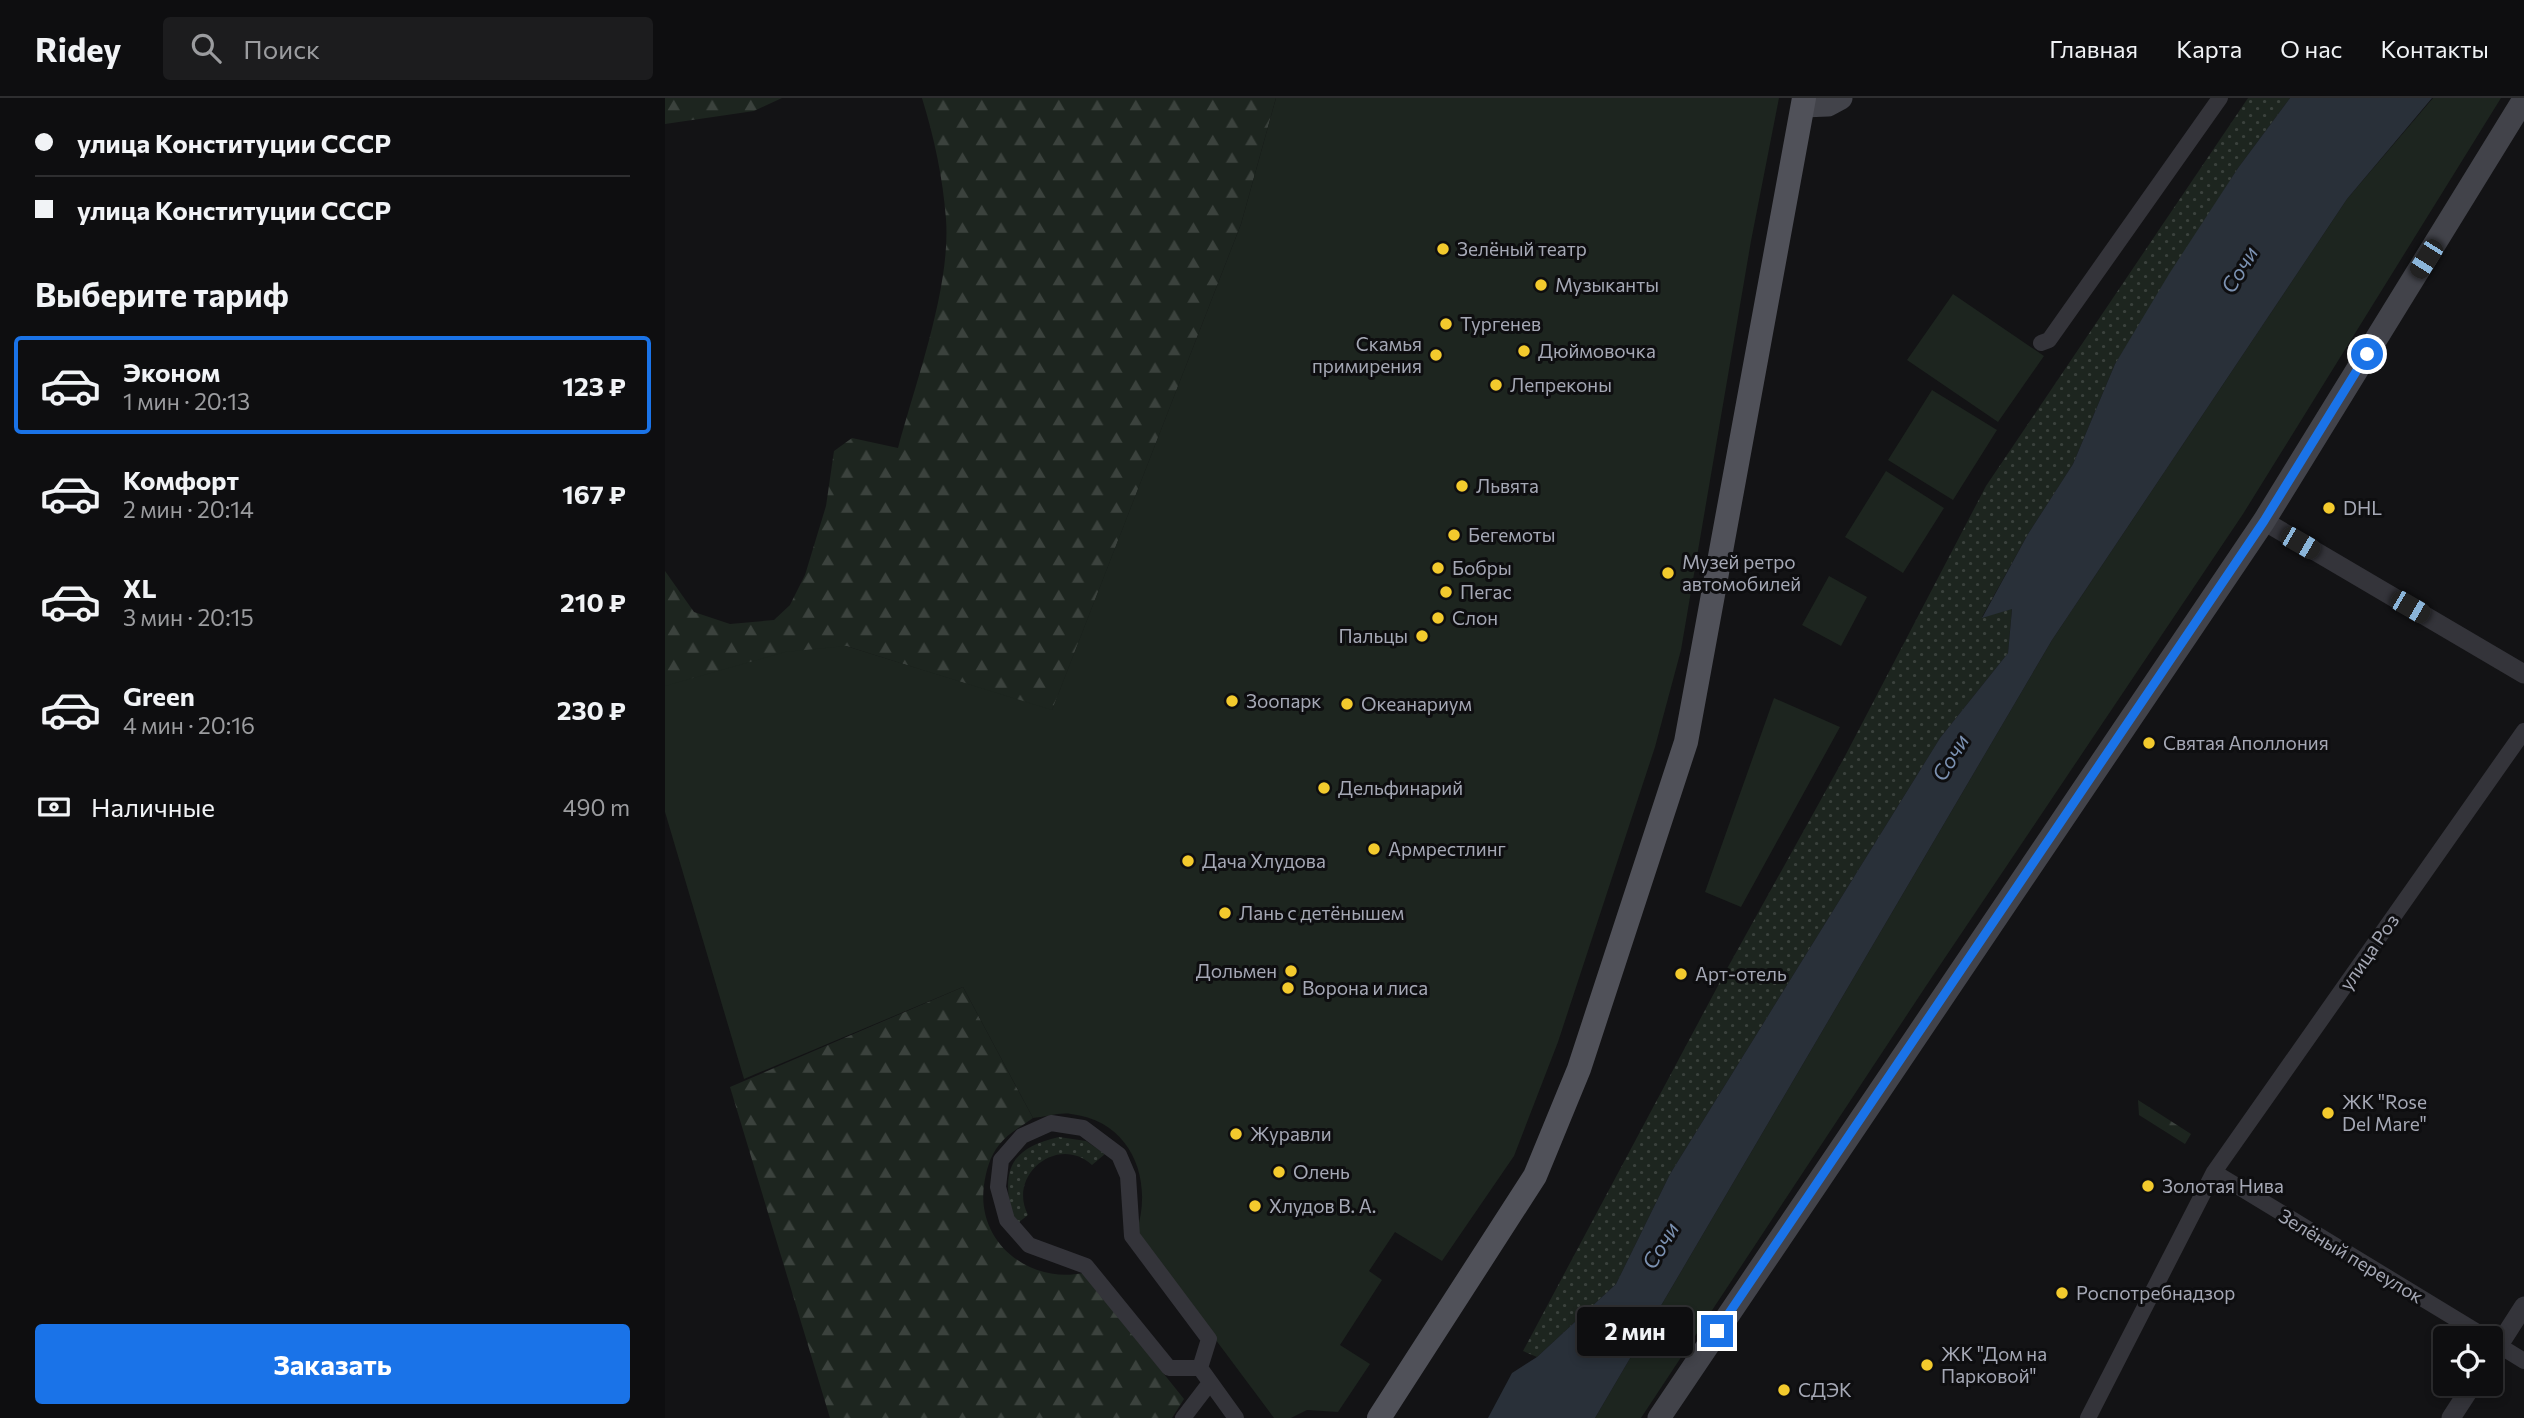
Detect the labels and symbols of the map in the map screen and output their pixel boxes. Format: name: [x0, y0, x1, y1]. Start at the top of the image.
car: [2406, 236, 2447, 282]
place label: Зелёный театр: [1457, 237, 1587, 260]
marker: Зелёный театр: [1435, 241, 1451, 257]
water label: Сочи: [2215, 241, 2262, 297]
place label: Музыканты: [1555, 273, 1659, 296]
marker: Музыканты: [1533, 277, 1549, 293]
place label: Тургенев: [1460, 312, 1541, 335]
marker: Тургенев: [1438, 316, 1454, 332]
place label: Скамья примирения: [1312, 332, 1422, 377]
route start: [2351, 338, 2383, 370]
place label: Дюймовочка: [1538, 339, 1656, 362]
marker: Дюймовочка: [1516, 343, 1532, 359]
marker: Скамья примирения: [1428, 347, 1444, 363]
place label: Лепреконы: [1510, 373, 1612, 396]
marker: Лепреконы: [1488, 377, 1504, 393]
place label: Львята: [1476, 474, 1539, 497]
marker: Львята: [1454, 478, 1470, 494]
place label: DHL: [2343, 496, 2382, 519]
marker: DHL: [2321, 500, 2337, 516]
place label: Бегемоты: [1468, 523, 1556, 546]
car: [2277, 523, 2324, 563]
marker: Бегемоты: [1446, 527, 1462, 543]
place label: Музей ретро автомобилей: [1682, 550, 1801, 595]
place label: Бобры: [1452, 556, 1512, 579]
marker: Бобры: [1430, 560, 1446, 576]
marker: Музей ретро автомобилей: [1660, 565, 1676, 581]
place label: Пегас: [1460, 580, 1512, 603]
marker: Пегас: [1438, 584, 1454, 600]
car: [2387, 587, 2434, 627]
place label: Слон: [1452, 606, 1498, 629]
marker: Слон: [1430, 610, 1446, 626]
place label: Пальцы: [1338, 624, 1408, 647]
marker: Пальцы: [1414, 628, 1430, 644]
place label: Зоопарк: [1246, 689, 1322, 712]
place label: Океанариум: [1361, 692, 1472, 715]
marker: Зоопарк: [1224, 693, 1240, 709]
marker: Океанариум: [1339, 696, 1355, 712]
water label: Сочи: [1926, 729, 1973, 785]
place label: Святая Аполлония: [2163, 731, 2329, 754]
marker: Святая Аполлония: [2141, 735, 2157, 751]
place label: Дельфинарий: [1338, 776, 1463, 799]
marker: Дельфинарий: [1316, 780, 1332, 796]
place label: Армрестлинг: [1388, 837, 1506, 860]
marker: Армрестлинг: [1366, 841, 1382, 857]
place label: Дача Хлудова: [1202, 849, 1326, 872]
marker: Дача Хлудова: [1180, 853, 1196, 869]
place label: Лань с детёнышем: [1239, 901, 1404, 924]
marker: Лань с детёнышем: [1217, 905, 1233, 921]
street label: улица Роз: [2334, 909, 2403, 994]
place label: Дольмен: [1196, 959, 1277, 982]
place label: Арт-отель: [1695, 962, 1787, 985]
marker: Дольмен: [1283, 963, 1299, 979]
marker: Арт-отель: [1673, 966, 1689, 982]
place label: Ворона и лиса: [1302, 976, 1428, 999]
marker: Ворона и лиса: [1280, 980, 1296, 996]
place label: ЖК "Rose Del Mare": [2342, 1090, 2427, 1135]
marker: ЖК "Rose Del Mare": [2320, 1105, 2336, 1121]
place label: Журавли: [1250, 1122, 1332, 1145]
marker: Журавли: [1228, 1126, 1244, 1142]
place label: Олень: [1293, 1160, 1350, 1183]
marker: Олень: [1271, 1164, 1287, 1180]
place label: Золотая Нива: [2162, 1174, 2284, 1197]
marker: Золотая Нива: [2140, 1178, 2156, 1194]
place label: Хлудов В. А.: [1269, 1194, 1376, 1217]
marker: Хлудов В. А.: [1247, 1198, 1263, 1214]
street label: Зелёный переулок: [2275, 1203, 2428, 1308]
water label: Сочи: [1636, 1217, 1683, 1273]
place label: Роспотребнадзор: [2076, 1281, 2235, 1304]
marker: Роспотребнадзор: [2054, 1285, 2070, 1301]
callout: 2 мин: [1577, 1306, 1693, 1356]
route end: [1701, 1315, 1733, 1347]
place label: ЖК "Дом на Парковой": [1941, 1342, 2047, 1387]
marker: ЖК "Дом на Парковой": [1919, 1357, 1935, 1373]
place label: СДЭК: [1798, 1378, 1852, 1401]
marker: СДЭК: [1776, 1382, 1792, 1398]

